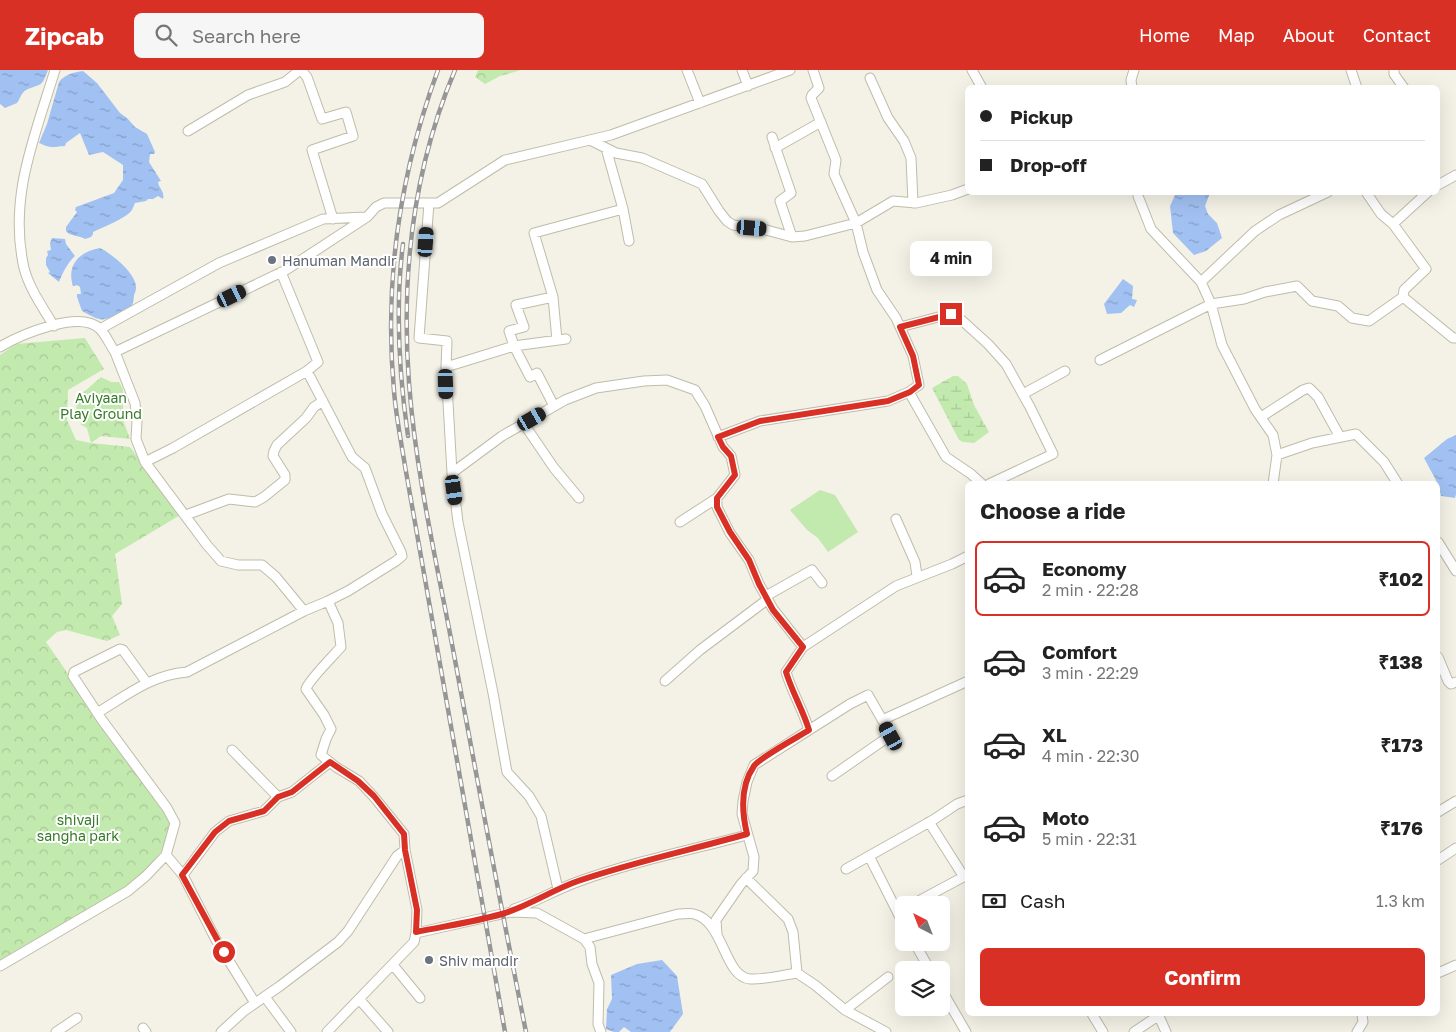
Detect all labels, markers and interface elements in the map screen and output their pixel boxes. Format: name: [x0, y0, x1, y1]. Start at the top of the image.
search box: [134, 13, 484, 58]
text: Zipcab: [25, 21, 104, 50]
icon: search: [152, 21, 180, 49]
text: Search here: [192, 24, 301, 47]
text: Home: [1139, 24, 1190, 46]
text: Map: [1218, 24, 1255, 46]
text: About: [1283, 24, 1335, 46]
text: Contact: [1363, 24, 1431, 46]
text: Pickup: [1010, 105, 1073, 128]
text: Drop-off: [1010, 153, 1087, 176]
car: [736, 219, 767, 237]
car: [417, 227, 434, 257]
callout: 4 min: [910, 242, 992, 276]
text: 4 min: [930, 248, 972, 268]
place label: Hanuman Mandir: [282, 252, 397, 269]
marker: Hanuman Mandir: [266, 254, 278, 266]
car: [215, 283, 248, 309]
route end: [940, 303, 962, 325]
car: [437, 369, 454, 399]
park label: Aviyaan Play Ground: [60, 389, 142, 422]
car: [515, 405, 548, 433]
car: [444, 474, 463, 506]
text: Choose a ride: [980, 497, 1126, 524]
icon: car: [982, 556, 1027, 601]
text: Economy: [1042, 557, 1127, 580]
text: ₹102: [1378, 567, 1423, 590]
text: 2 min · 22:28: [1042, 580, 1139, 600]
icon: car: [982, 639, 1027, 684]
text: Comfort: [1042, 640, 1117, 663]
text: ₹138: [1379, 650, 1423, 673]
text: 3 min · 22:29: [1042, 663, 1139, 683]
car: [877, 719, 904, 753]
icon: car: [982, 722, 1027, 767]
text: XL: [1042, 723, 1067, 746]
text: ₹173: [1380, 733, 1423, 756]
text: 4 min · 22:30: [1042, 746, 1140, 766]
icon: car: [982, 805, 1027, 850]
text: Moto: [1042, 806, 1089, 829]
park label: shivaji sangha park: [37, 811, 119, 844]
text: ₹176: [1380, 816, 1423, 839]
text: 5 min · 22:31: [1042, 829, 1137, 849]
icon: cash: [980, 887, 1008, 915]
text: Cash: [1020, 889, 1065, 912]
text: 1.3 km: [1376, 891, 1425, 911]
north arrow: [895, 896, 950, 951]
map controls: [895, 896, 950, 1016]
route start: [213, 941, 235, 963]
button: Confirm: [980, 948, 1425, 1006]
place label: Shiv mandir: [439, 952, 519, 969]
marker: Shiv mandir: [423, 954, 435, 966]
button: layers: [895, 961, 950, 1016]

